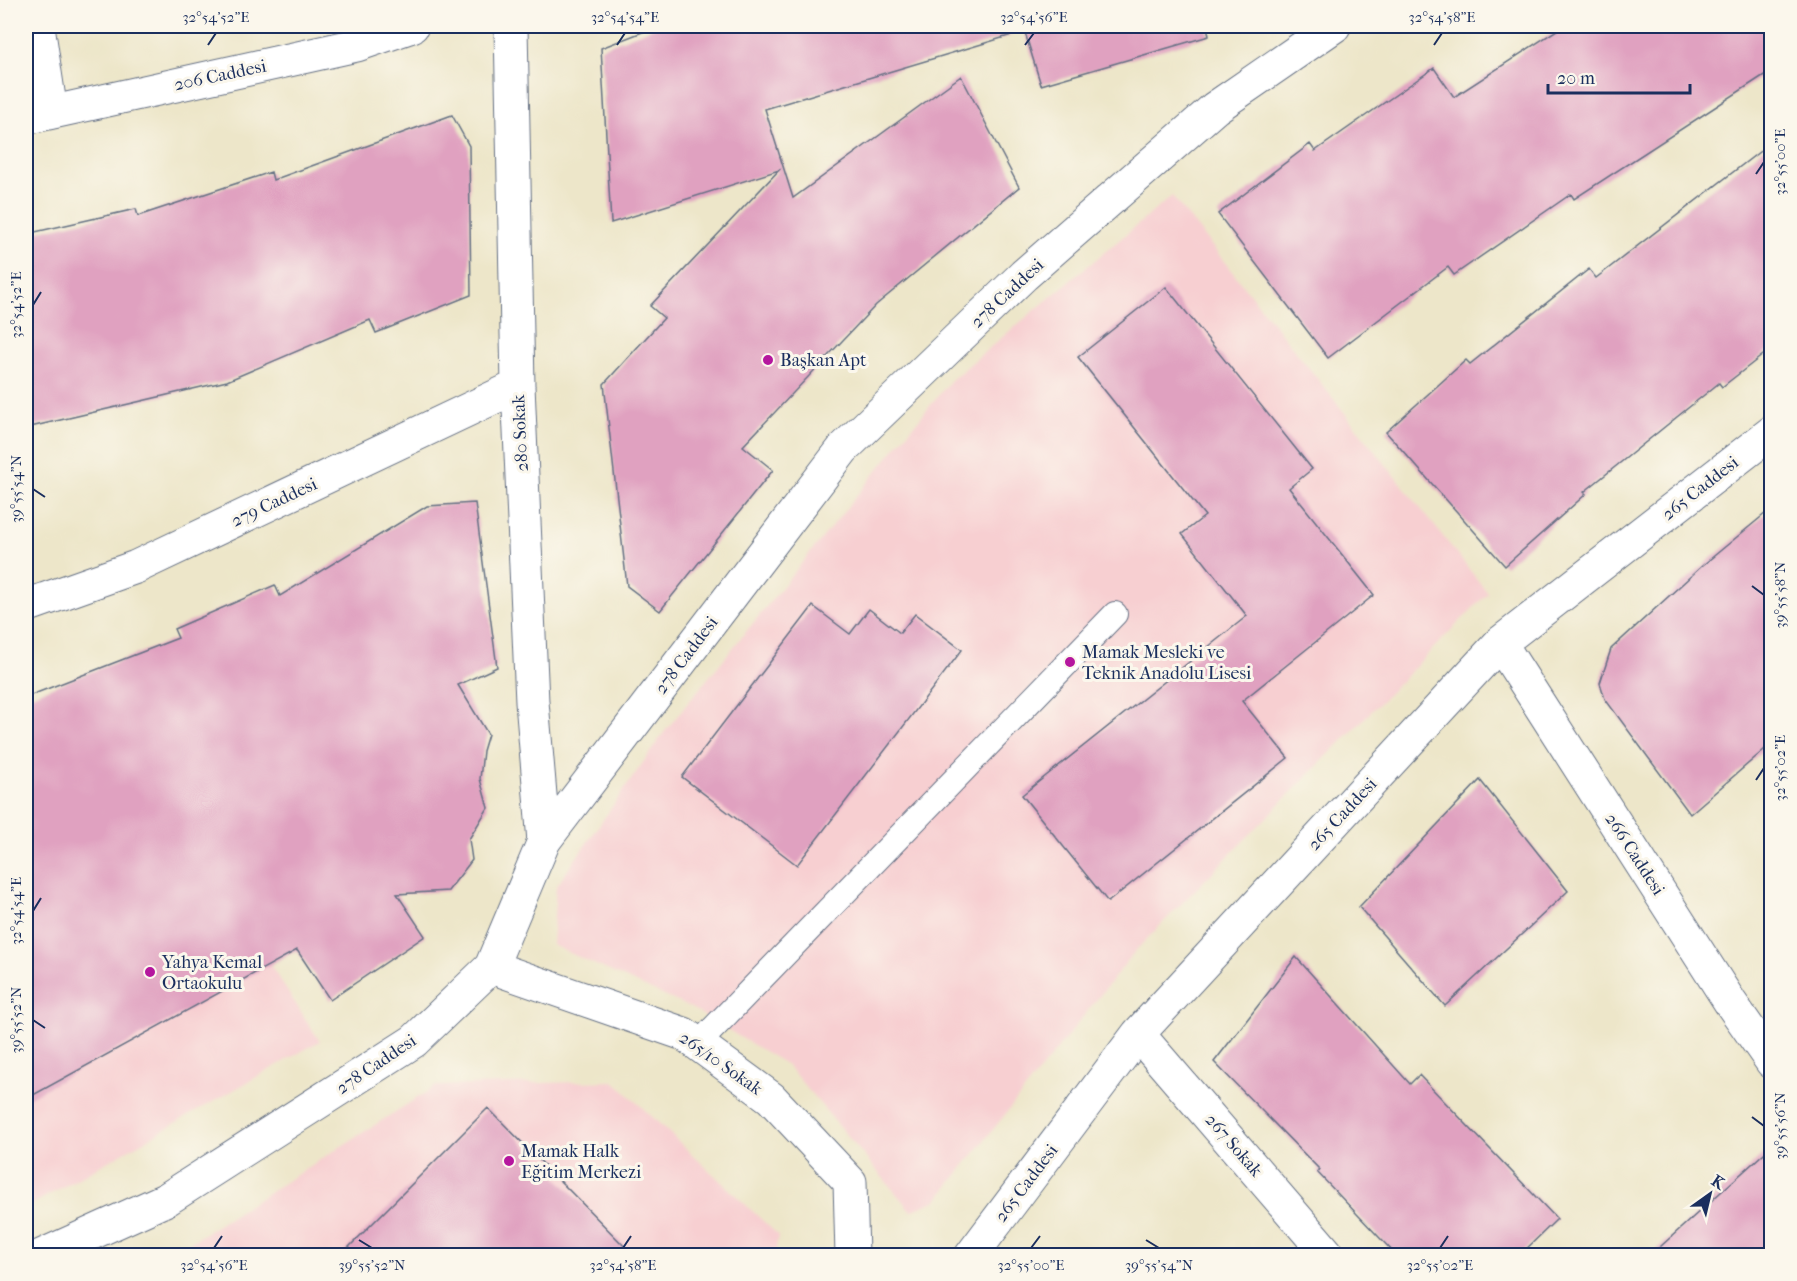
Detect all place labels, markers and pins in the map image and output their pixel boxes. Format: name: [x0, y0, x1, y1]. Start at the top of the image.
place label: Başkan Apt: [780, 350, 867, 371]
marker: Başkan Apt: [761, 353, 775, 367]
place label: Mamak Mesleki ve Teknik Anadolu Lisesi: [1082, 642, 1252, 684]
marker: Mamak Mesleki ve Teknik Anadolu Lisesi: [1063, 655, 1077, 669]
place label: Yahya Kemal Ortaokulu: [161, 952, 262, 994]
marker: Yahya Kemal Ortaokulu: [143, 965, 157, 979]
place label: Mamak Halk Eğitim Merkezi: [521, 1141, 642, 1183]
marker: Mamak Halk Eğitim Merkezi: [502, 1154, 516, 1168]

